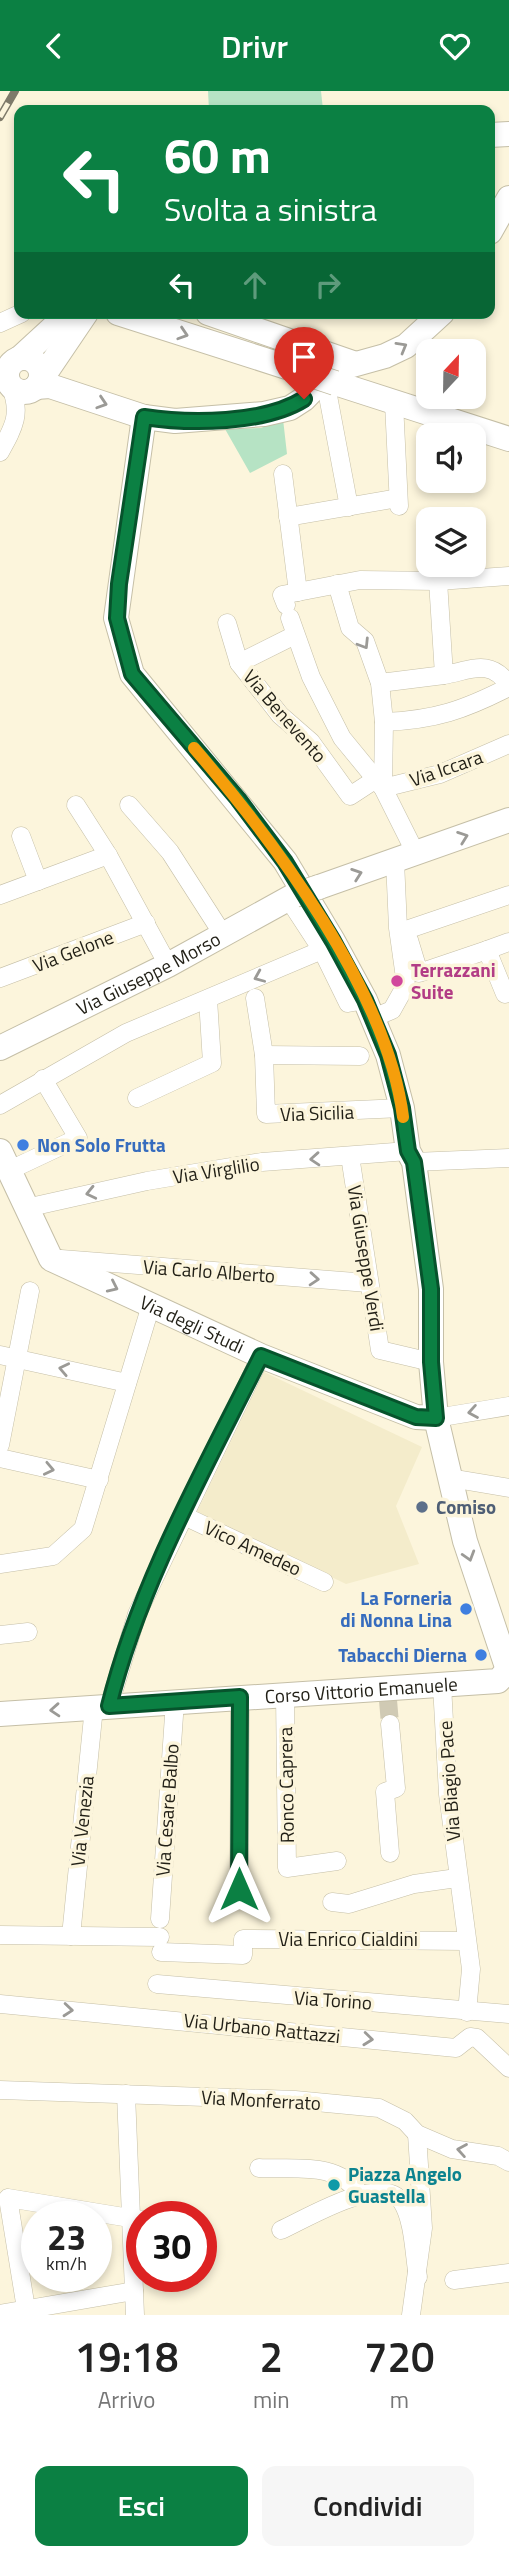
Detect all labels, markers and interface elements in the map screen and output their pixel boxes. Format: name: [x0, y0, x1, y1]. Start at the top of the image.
text: Drivr: [221, 22, 288, 70]
icon: back: [35, 27, 73, 65]
icon: heart: [436, 27, 474, 65]
text: 60 m: [164, 117, 271, 192]
icon: left: [49, 133, 140, 224]
text: Svolta a sinistra: [164, 185, 377, 233]
icon: left: [163, 266, 201, 304]
icon: ahead: [236, 266, 274, 304]
icon: right: [309, 266, 347, 304]
one-way arrow: [177, 325, 189, 340]
pin: [274, 327, 334, 399]
icon: arrive: [285, 338, 323, 376]
north arrow: [416, 339, 486, 409]
map controls: [416, 339, 486, 577]
one-way arrow: [395, 342, 408, 355]
one-way arrow: [95, 395, 108, 409]
button: sound: [416, 423, 486, 493]
button: layers: [416, 507, 486, 577]
one-way arrow: [356, 636, 369, 649]
street label: Via Benevento: [237, 663, 334, 769]
street label: Via Iccara: [405, 741, 487, 794]
one-way arrow: [456, 831, 468, 845]
one-way arrow: [350, 868, 362, 882]
street label: Via Gelone: [28, 922, 117, 979]
street label: Via Giuseppe Morso: [71, 924, 225, 1022]
place label: Terrazzani Suite: [411, 955, 496, 1006]
one-way arrow: [254, 969, 266, 983]
marker: Terrazzani Suite: [389, 973, 405, 989]
street label: Via Sicilia: [280, 1097, 355, 1128]
place label: Non Solo Frutta: [37, 1130, 166, 1159]
marker: Non Solo Frutta: [15, 1137, 31, 1153]
street label: Via Virglilio: [170, 1148, 261, 1191]
one-way arrow: [309, 1151, 320, 1166]
street label: Via Giuseppe Verdi: [341, 1183, 392, 1333]
one-way arrow: [85, 1185, 97, 1200]
street label: Via Carlo Alberto: [142, 1251, 276, 1290]
one-way arrow: [309, 1271, 320, 1286]
one-way arrow: [106, 1279, 118, 1293]
street label: Via degli Studi: [135, 1287, 249, 1360]
one-way arrow: [58, 1363, 70, 1378]
one-way arrow: [467, 1404, 479, 1419]
one-way arrow: [43, 1461, 55, 1475]
place label: Comiso: [436, 1492, 496, 1521]
marker: Comiso: [414, 1499, 430, 1515]
street label: Vico Amedeo: [200, 1512, 307, 1583]
one-way arrow: [461, 1550, 476, 1562]
place label: La Forneria di Nonna Lina: [340, 1583, 452, 1634]
marker: La Forneria di Nonna Lina: [458, 1601, 474, 1617]
place label: Tabacchi Dierna: [338, 1640, 467, 1669]
marker: Tabacchi Dierna: [473, 1647, 489, 1663]
street label: Corso Vittorio Emanuele: [264, 1669, 459, 1710]
one-way arrow: [49, 1702, 60, 1717]
street label: Via Biagio Pace: [430, 1720, 467, 1842]
street label: Ronco Caprera: [270, 1726, 301, 1843]
street label: Via Cesare Balbo: [147, 1743, 186, 1877]
street label: Via Venezia: [62, 1774, 101, 1868]
position arrow: [202, 1852, 276, 1926]
street label: Via Enrico Cialdini: [278, 1924, 418, 1953]
street label: Via Torino: [293, 1982, 373, 2017]
one-way arrow: [62, 2002, 74, 2017]
street label: Via Urbano Rattazzi: [182, 2005, 342, 2050]
one-way arrow: [362, 2031, 373, 2046]
street label: Via Monferrato: [200, 2082, 322, 2117]
one-way arrow: [456, 2144, 468, 2159]
place label: Piazza Angelo Guastella: [348, 2159, 462, 2210]
marker: Piazza Angelo Guastella: [326, 2177, 342, 2193]
speed limit sign: 30: [126, 2201, 217, 2292]
text: 23: [47, 2210, 86, 2264]
text: km/h: [46, 2250, 87, 2277]
text: 19:18: [74, 2324, 179, 2388]
text: 2: [260, 2324, 283, 2388]
text: 720: [364, 2324, 435, 2388]
text: Arrivo: [98, 2382, 155, 2417]
text: min: [253, 2382, 290, 2417]
text: m: [390, 2382, 409, 2417]
button: Esci: [35, 2466, 248, 2546]
button: Condividi: [262, 2466, 474, 2546]

